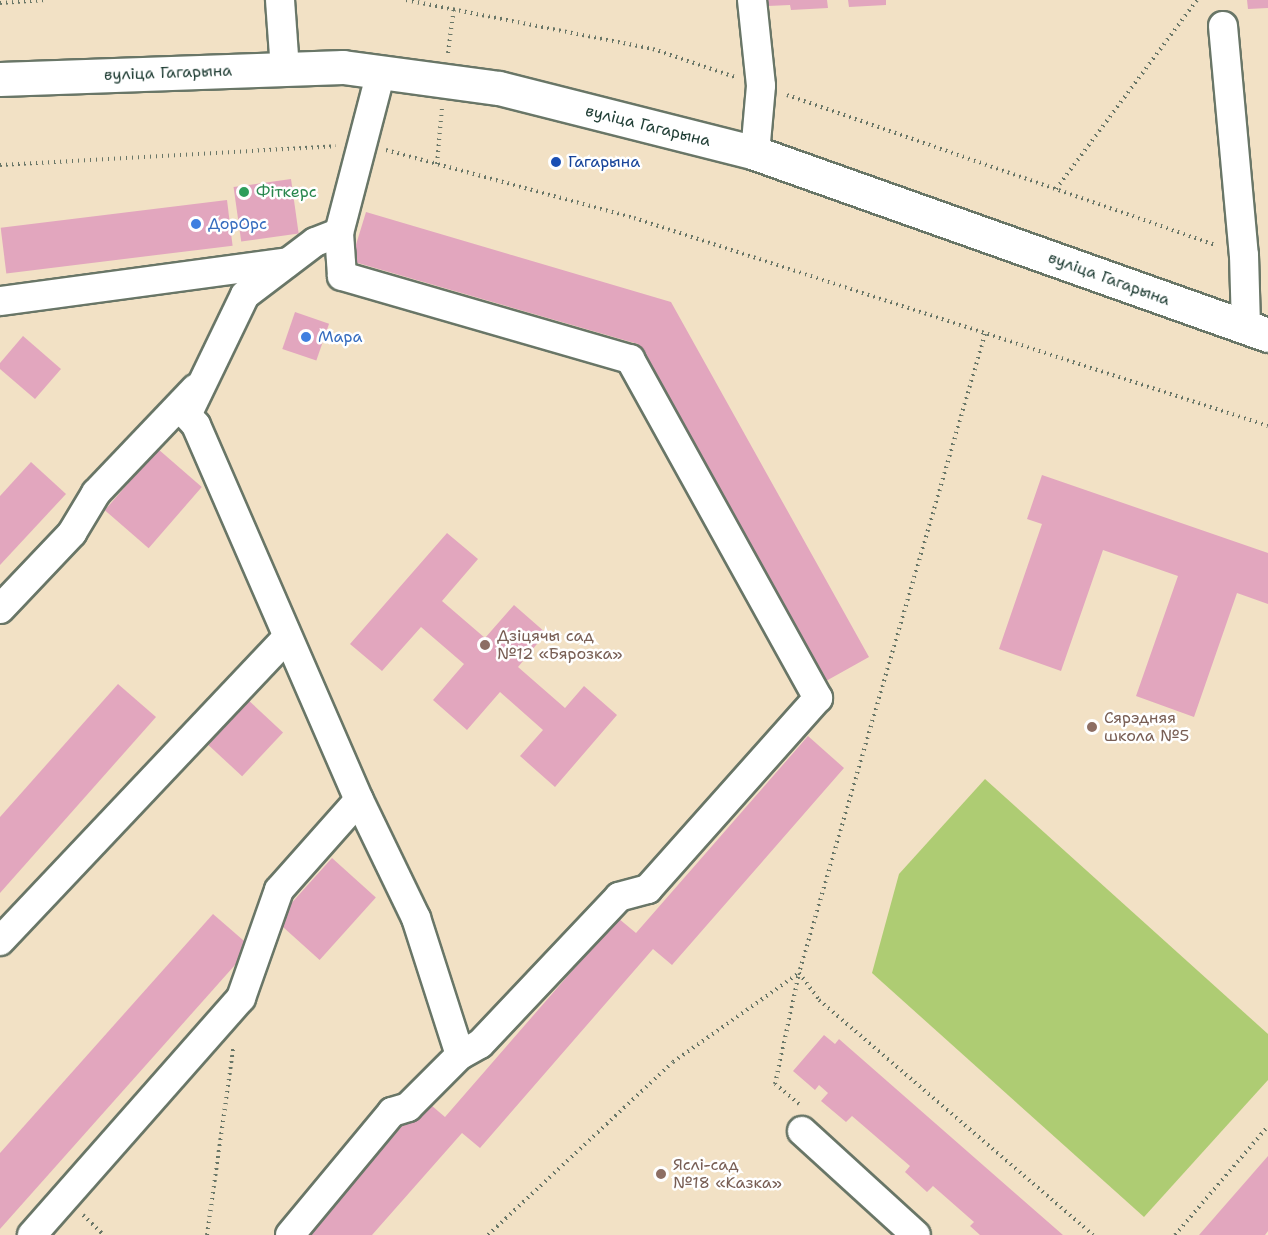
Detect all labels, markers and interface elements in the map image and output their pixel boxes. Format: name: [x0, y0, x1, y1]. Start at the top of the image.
street label: вуліца Гагарына: [104, 61, 232, 85]
street label: вуліца Гагарына: [583, 101, 713, 151]
place label: Гагарына: [568, 152, 640, 172]
marker: Гагарына: [549, 155, 563, 169]
place label: Фіткерс: [256, 182, 317, 202]
marker: Фіткерс: [237, 185, 251, 199]
place label: ДорОрс: [208, 214, 267, 234]
marker: ДорОрс: [189, 217, 203, 231]
street label: вуліца Гагарына: [1045, 248, 1173, 310]
place label: Мара: [318, 327, 363, 347]
marker: Мара: [299, 330, 313, 344]
place label: Дзіцячы сад №12 «Бярозка»: [497, 626, 622, 664]
marker: Дзіцячы сад №12 «Бярозка»: [478, 638, 492, 652]
place label: Сярэдняя школа №5: [1104, 708, 1189, 746]
marker: Сярэдняя школа №5: [1085, 720, 1099, 734]
place label: Яслі-сад №18 «Казка»: [673, 1155, 782, 1193]
marker: Яслі-сад №18 «Казка»: [654, 1167, 668, 1181]

